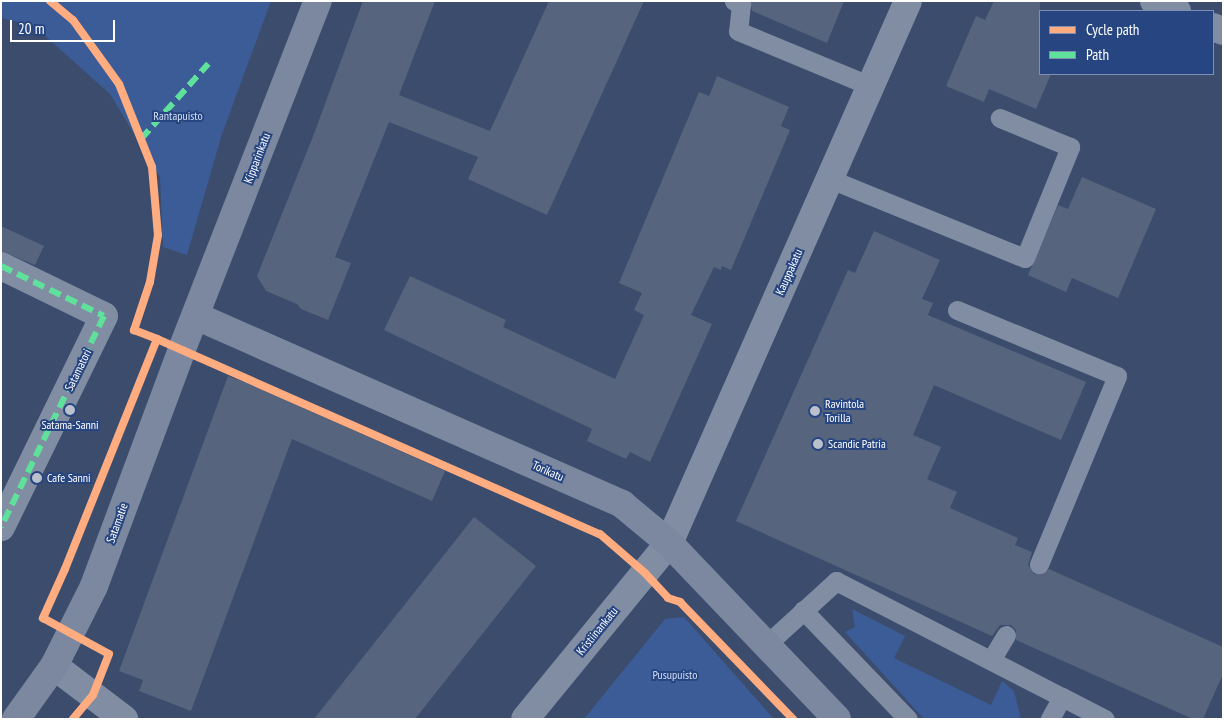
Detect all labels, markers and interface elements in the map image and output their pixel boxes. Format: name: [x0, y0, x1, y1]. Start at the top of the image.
scale bar: [12, 10, 118, 42]
legend: [1039, 10, 1214, 75]
text: 20 m: [18, 19, 44, 38]
text: Cycle path: [1086, 20, 1139, 39]
text: Path: [1086, 45, 1109, 64]
park label: Rantapuisto: [153, 109, 203, 123]
street label: Kipparinkatu: [241, 131, 273, 185]
street label: Kauppakatu: [772, 247, 806, 297]
street label: Satamatori: [62, 347, 94, 393]
place label: Ravintola Torilla: [825, 397, 864, 425]
marker: Satama-Sanni: [64, 404, 76, 416]
marker: Ravintola Torilla: [809, 405, 821, 417]
place label: Satama-Sanni: [41, 418, 99, 432]
place label: Scandic Patria: [828, 437, 886, 451]
marker: Scandic Patria: [812, 438, 824, 450]
street label: Torikatu: [530, 458, 566, 484]
place label: Cafe Sanni: [47, 471, 91, 485]
marker: Cafe Sanni: [31, 472, 43, 484]
street label: Satamatie: [103, 501, 131, 545]
street label: Kristiinankatu: [573, 604, 621, 658]
park label: Pusupuisto: [652, 668, 698, 682]

